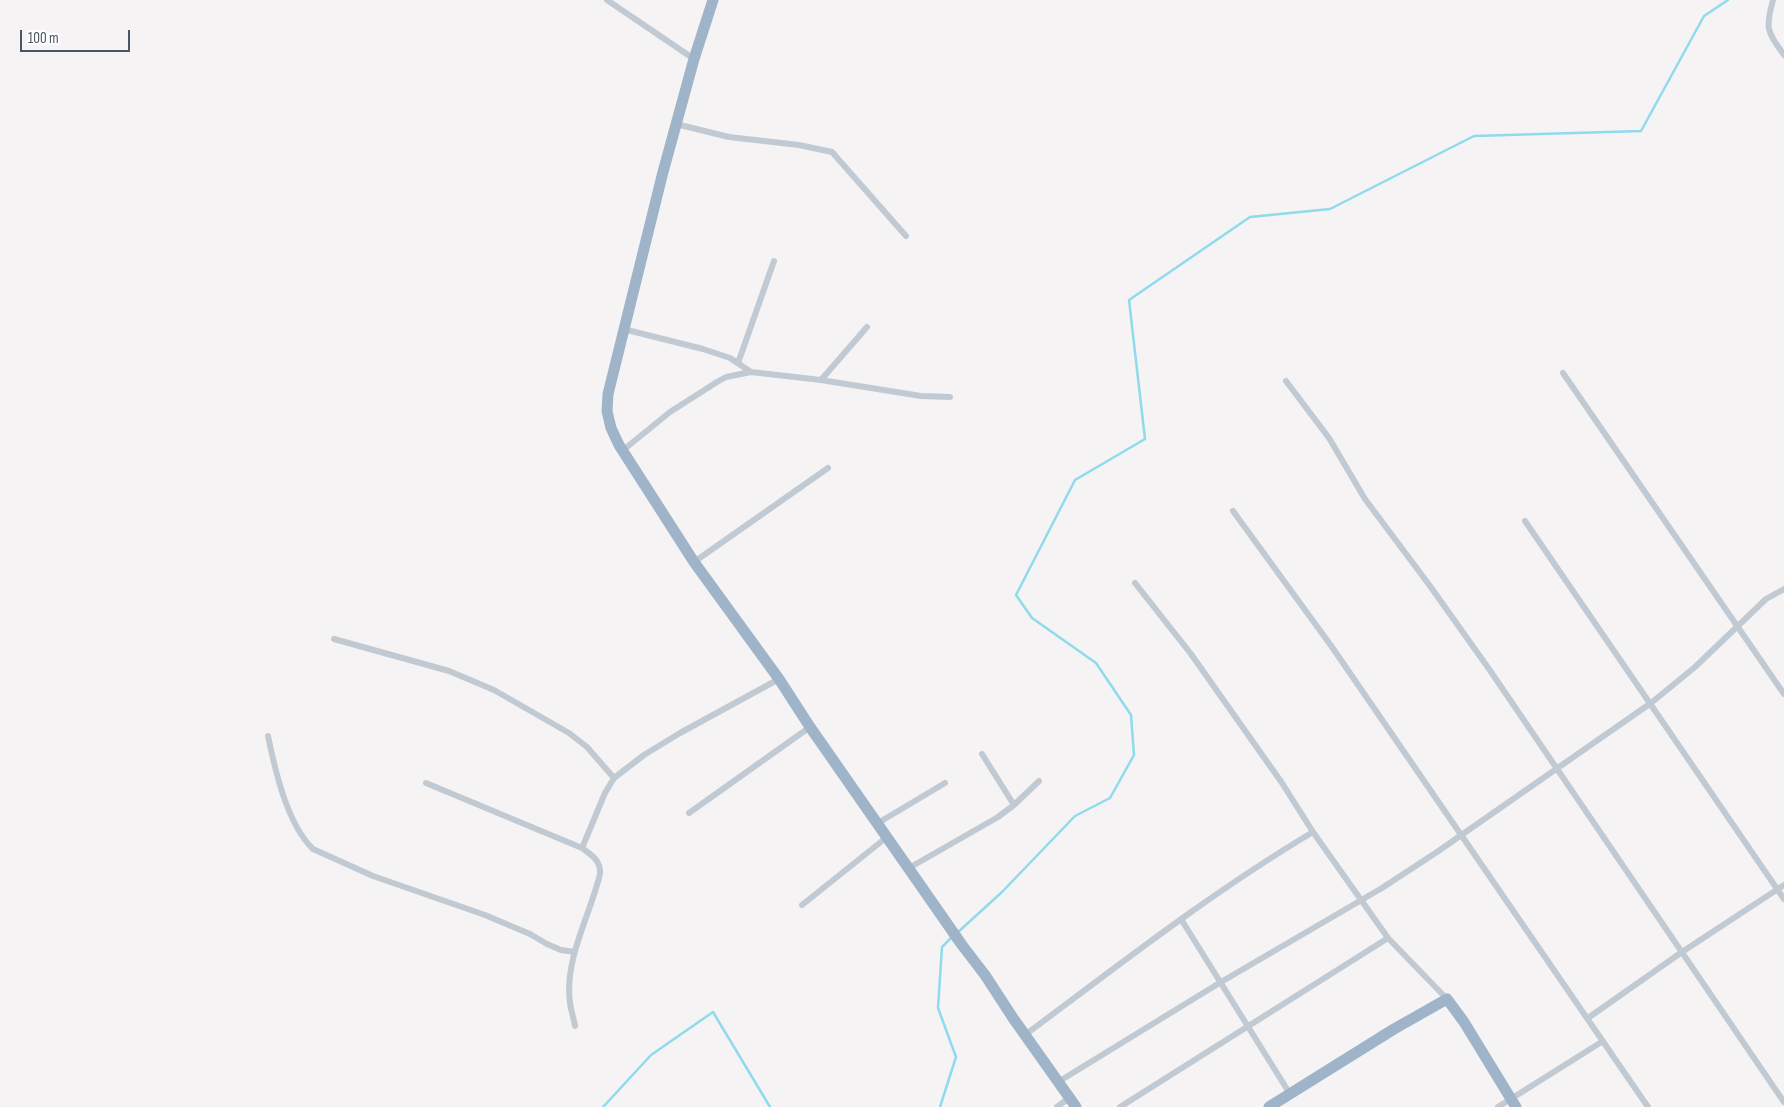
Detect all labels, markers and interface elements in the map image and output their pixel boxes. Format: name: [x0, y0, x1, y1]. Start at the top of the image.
scale bar: [22, 20, 132, 52]
text: 100 m: [28, 29, 59, 48]

